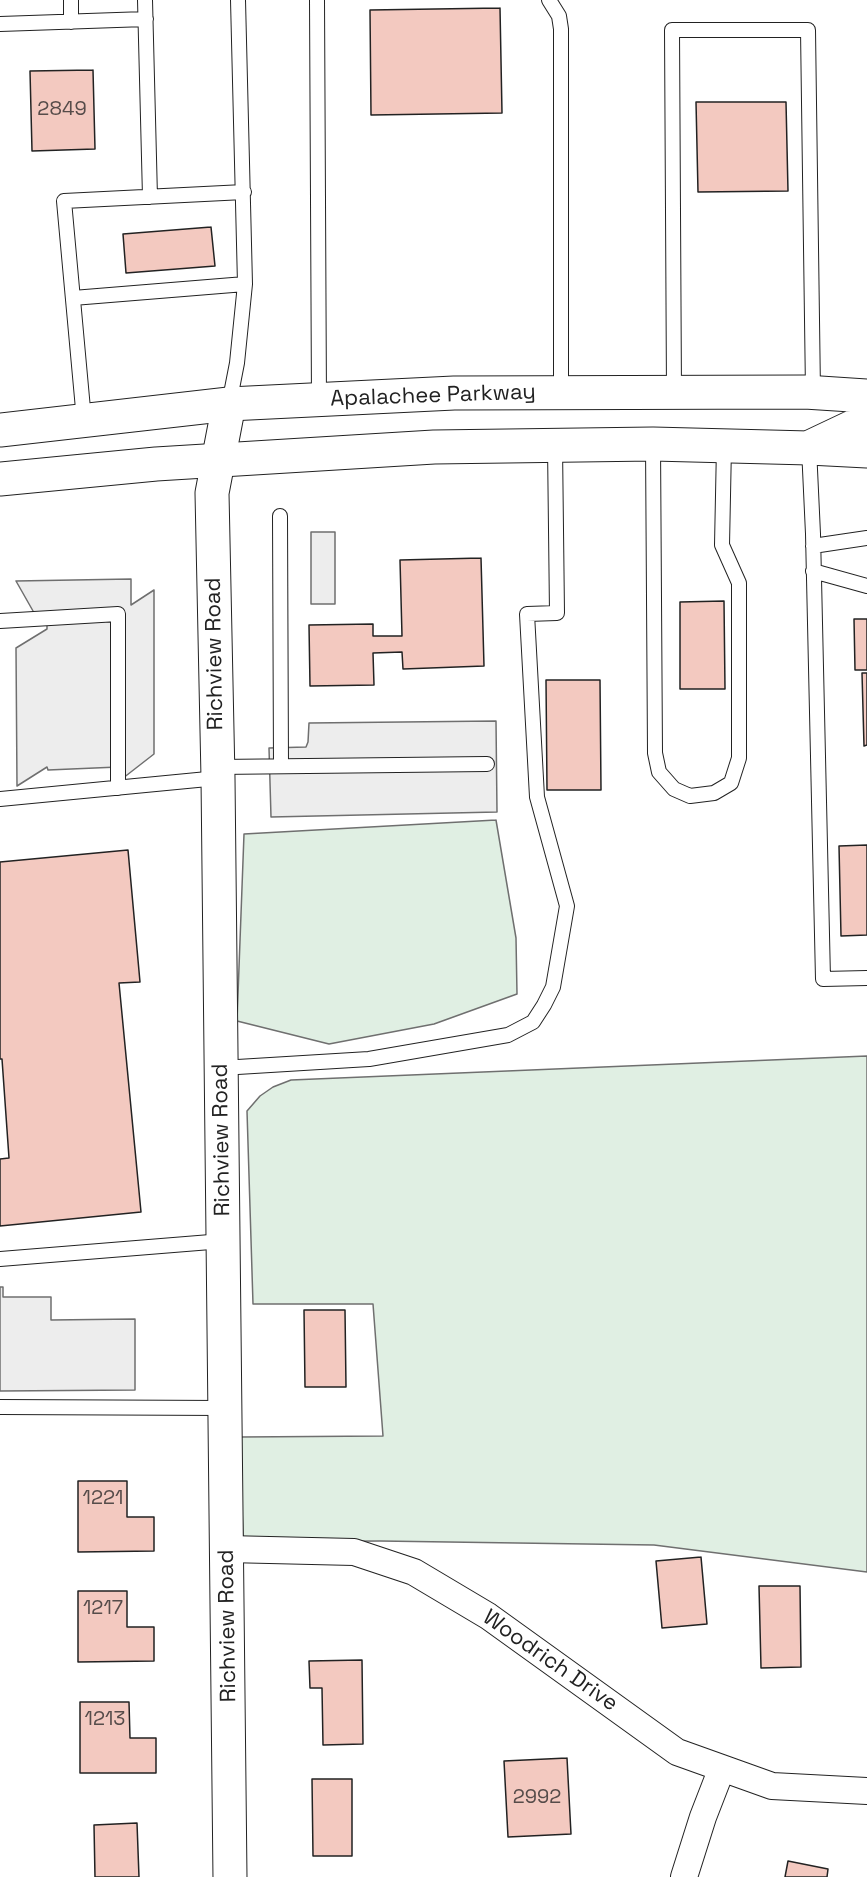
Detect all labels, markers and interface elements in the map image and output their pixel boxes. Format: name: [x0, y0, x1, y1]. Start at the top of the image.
house number: 2849: [37, 98, 87, 122]
street label: Apalachee Parkway: [330, 379, 536, 413]
street label: Richview Road: [200, 577, 230, 731]
street label: Richview Road: [207, 1063, 237, 1217]
house number: 1221: [83, 1487, 123, 1511]
street label: Richview Road: [213, 1549, 243, 1703]
house number: 1217: [83, 1597, 123, 1621]
street label: Woodrich Drive: [477, 1605, 623, 1717]
house number: 1213: [85, 1708, 125, 1732]
house number: 2992: [513, 1786, 561, 1810]

